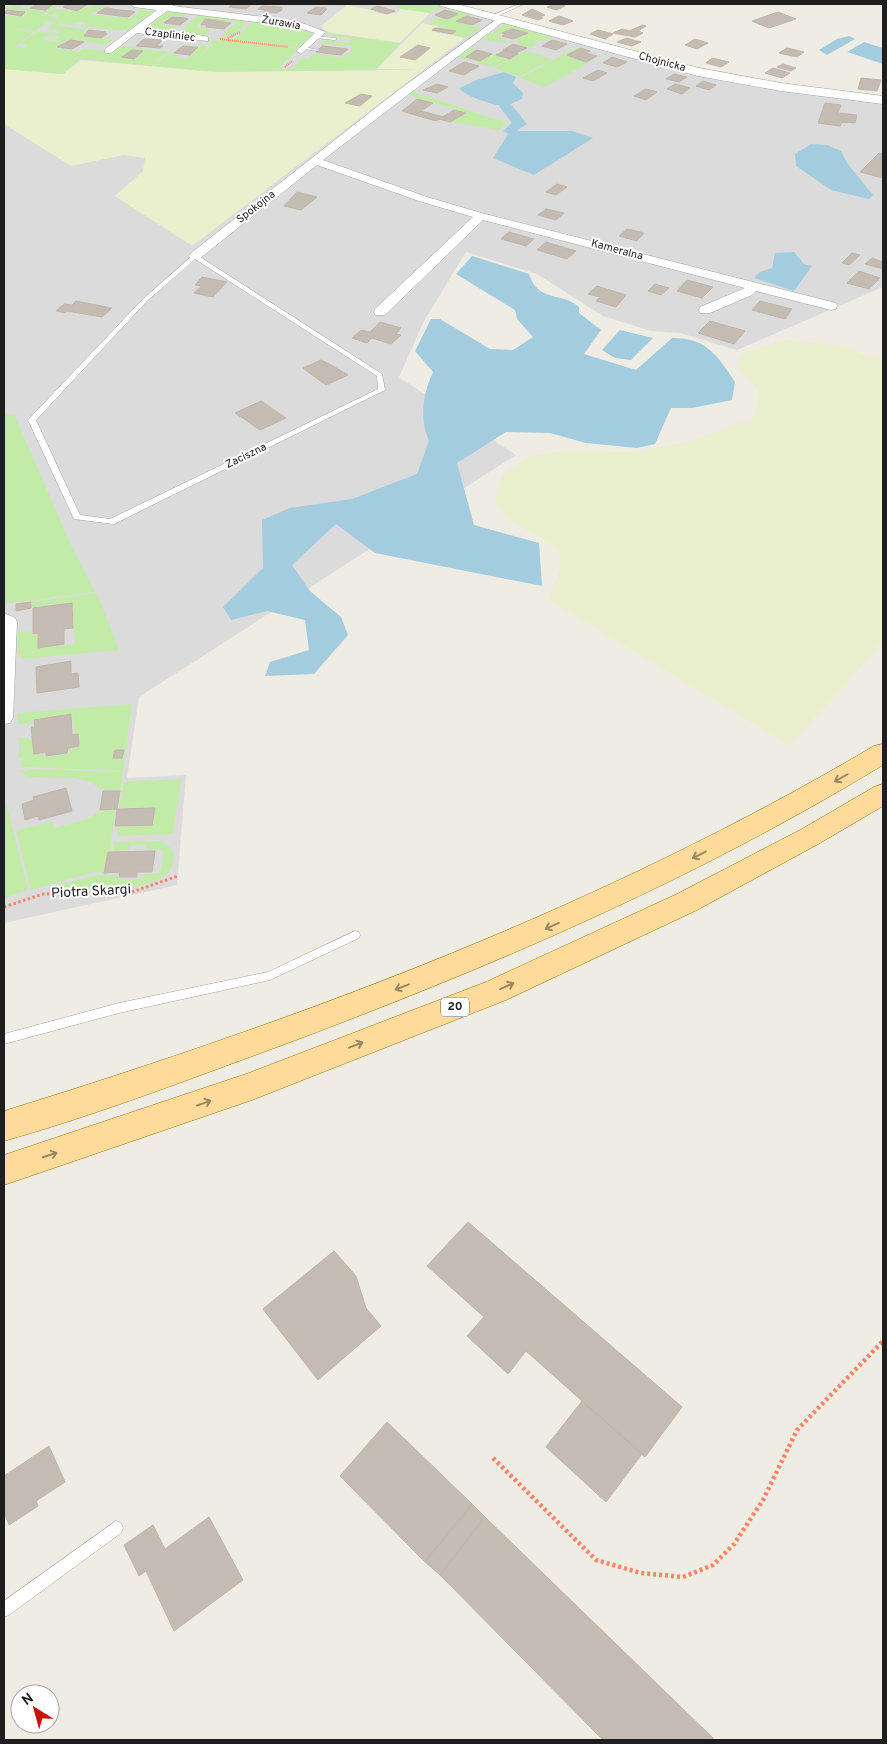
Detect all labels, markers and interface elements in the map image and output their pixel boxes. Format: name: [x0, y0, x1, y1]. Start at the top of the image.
street label: Żurawia: [260, 12, 302, 33]
street label: Czapliniec: [144, 25, 196, 45]
street label: Chojnicka: [637, 49, 687, 75]
street label: Spokojna: [234, 187, 278, 227]
street label: Kameralna: [589, 236, 645, 264]
street label: Zaciszna: [223, 440, 269, 472]
one-way arrow: [835, 773, 849, 783]
one-way arrow: [691, 850, 706, 860]
street label: Piotra Skargi: [51, 881, 131, 903]
one-way arrow: [545, 921, 560, 931]
one-way arrow: [499, 981, 514, 991]
one-way arrow: [394, 983, 410, 992]
road number: 20: [441, 998, 469, 1016]
one-way arrow: [348, 1040, 363, 1050]
one-way arrow: [196, 1098, 211, 1107]
one-way arrow: [42, 1150, 58, 1159]
north arrow: [10, 1684, 60, 1734]
text: N: [19, 1690, 37, 1710]

